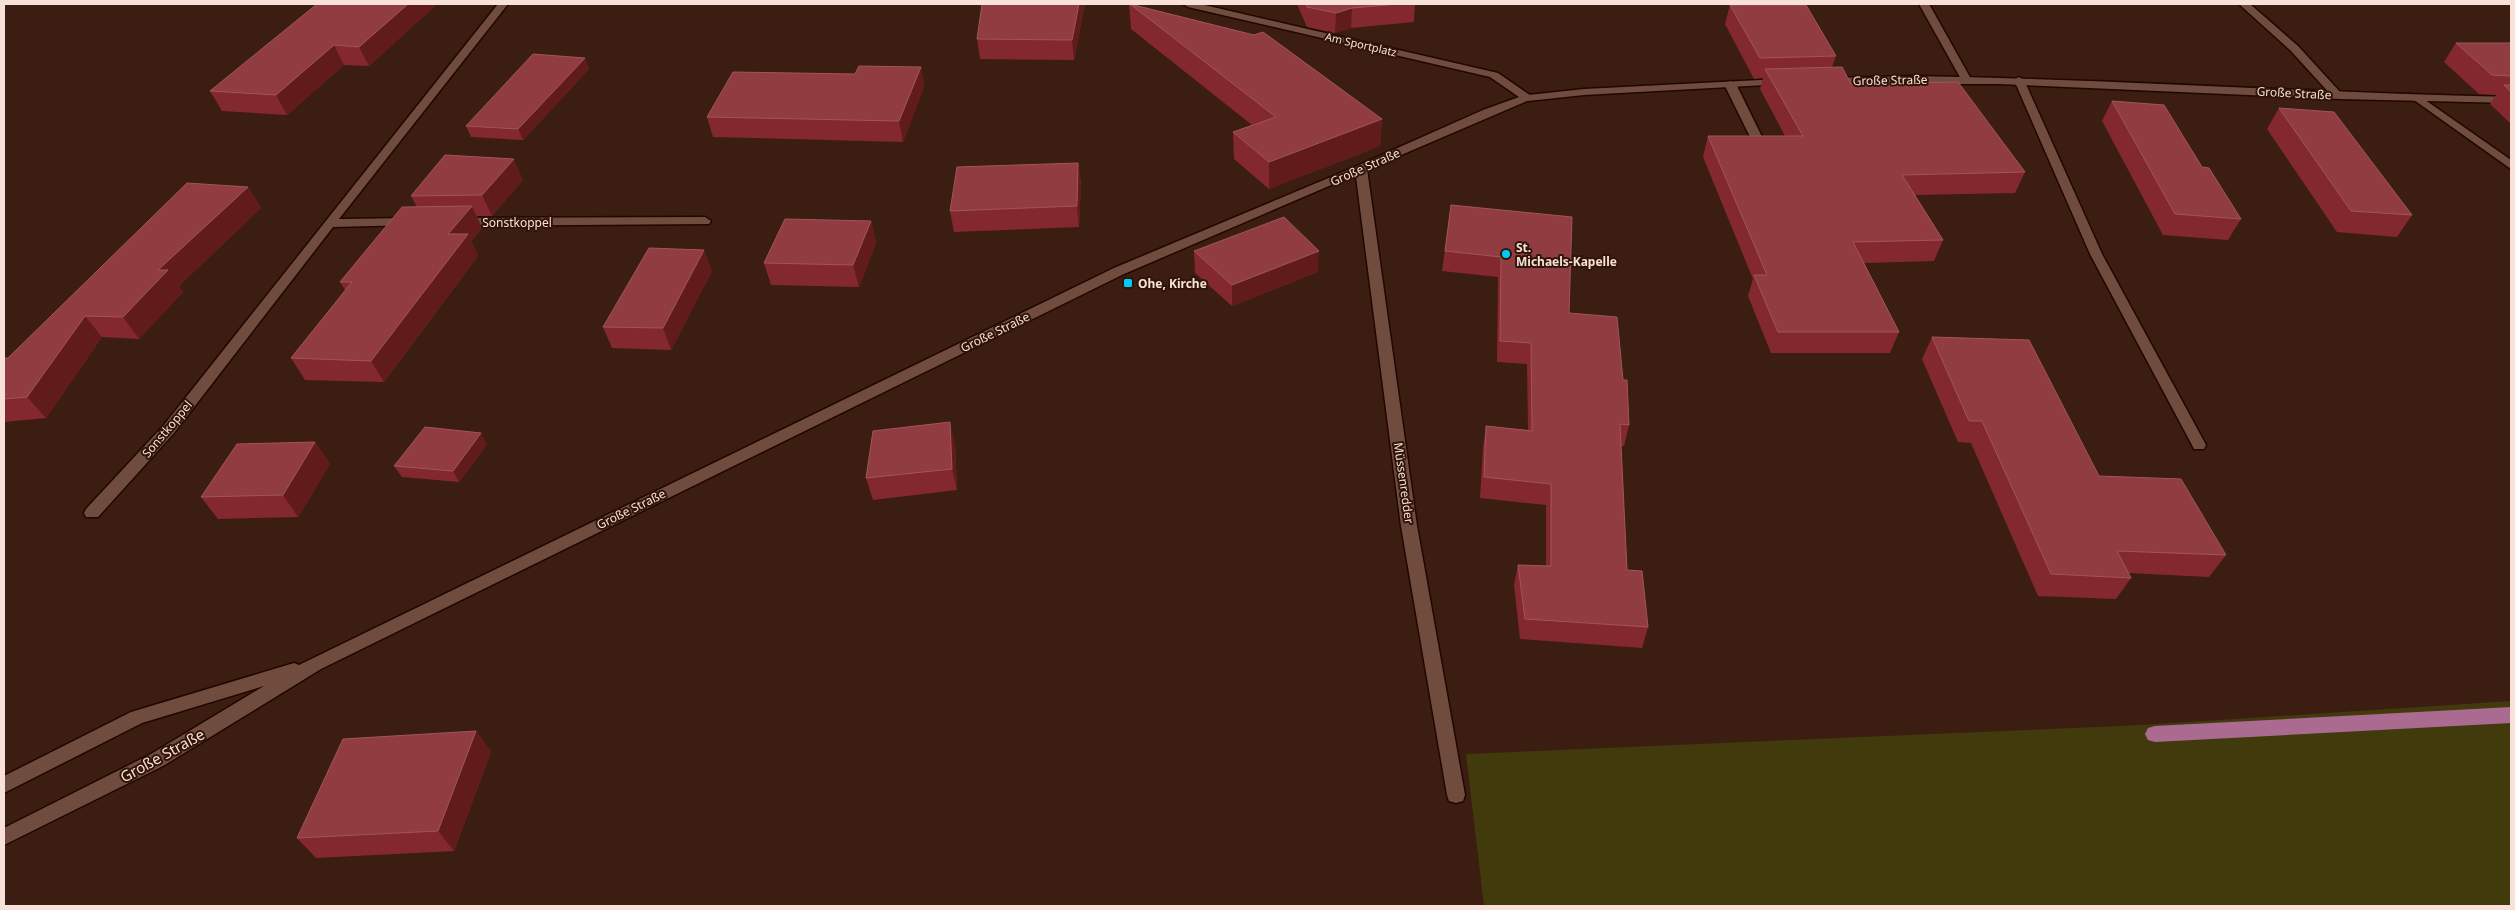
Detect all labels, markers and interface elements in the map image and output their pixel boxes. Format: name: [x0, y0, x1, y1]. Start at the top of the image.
street label: Am Sportplatz: [1324, 28, 1398, 60]
street label: Große Straße: [1852, 71, 1928, 89]
street label: Große Straße: [2256, 83, 2332, 103]
street label: Große Straße: [1327, 144, 1403, 190]
street label: Sonstkoppel: [482, 214, 552, 231]
place label: St. Michaels-Kapelle: [1516, 239, 1617, 270]
marker: St. Michaels-Kapelle: [1500, 248, 1512, 260]
place label: Ohe, Kirche: [1138, 275, 1207, 292]
marker: Ohe, Kirche: [1122, 277, 1134, 289]
street label: Große Straße: [958, 308, 1033, 356]
street label: Sonstkoppel: [138, 397, 196, 461]
street label: Müssenredder: [1390, 441, 1418, 525]
street label: Große Straße: [594, 485, 669, 533]
street label: Große Straße: [116, 724, 208, 786]

